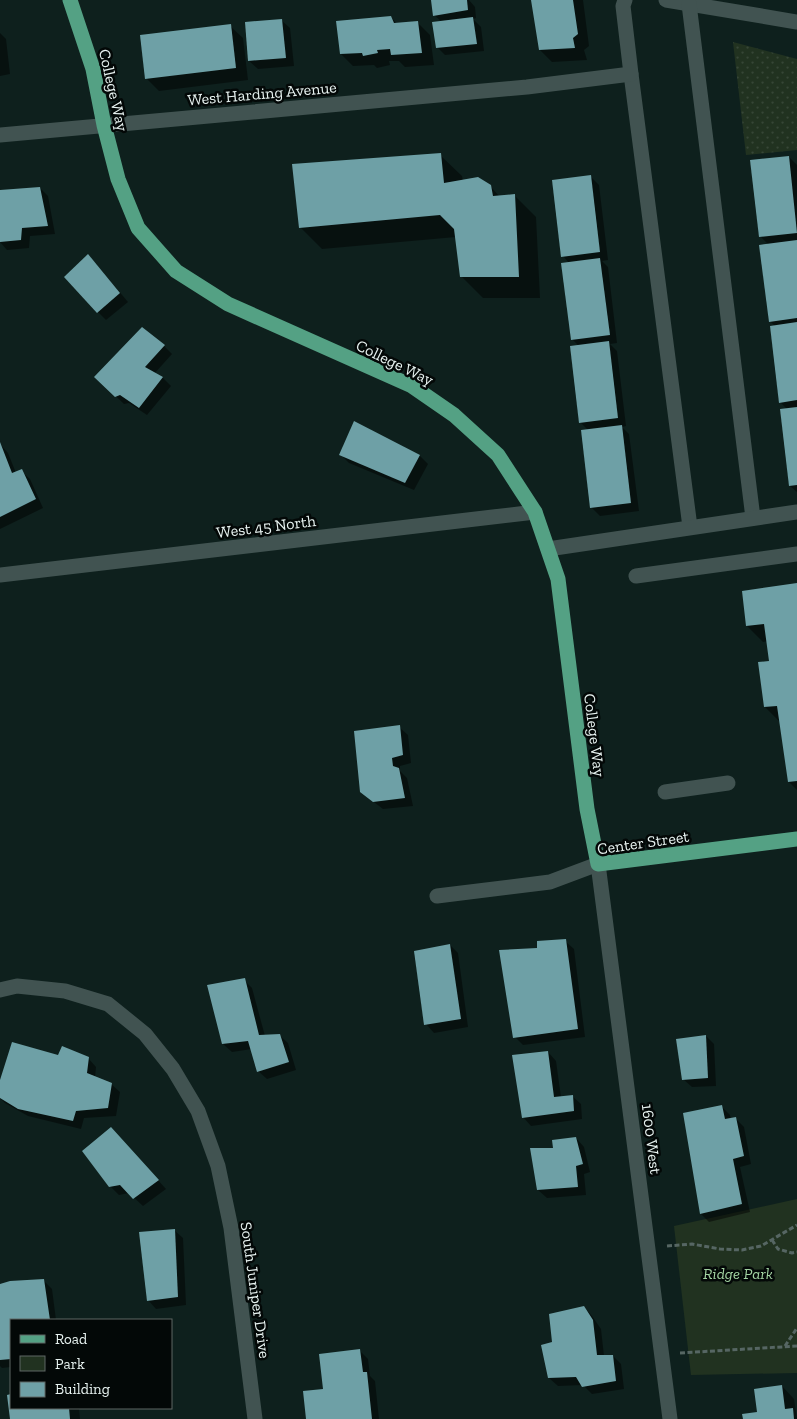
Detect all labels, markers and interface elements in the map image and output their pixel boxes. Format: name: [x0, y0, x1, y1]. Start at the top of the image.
street label: College Way: [95, 47, 132, 134]
street label: West Harding Avenue: [187, 78, 337, 109]
street label: College Way: [353, 336, 437, 390]
street label: West 45 North: [215, 511, 317, 542]
street label: College Way: [580, 692, 609, 779]
street label: Center Street: [596, 827, 690, 858]
street label: 1600 West: [638, 1103, 665, 1175]
street label: South Juniper Drive: [237, 1221, 274, 1359]
park label: Ridge Park: [703, 1264, 773, 1283]
legend: [10, 1319, 172, 1409]
text: Road: [55, 1330, 88, 1348]
text: Park: [55, 1355, 85, 1373]
text: Building: [55, 1380, 110, 1398]

